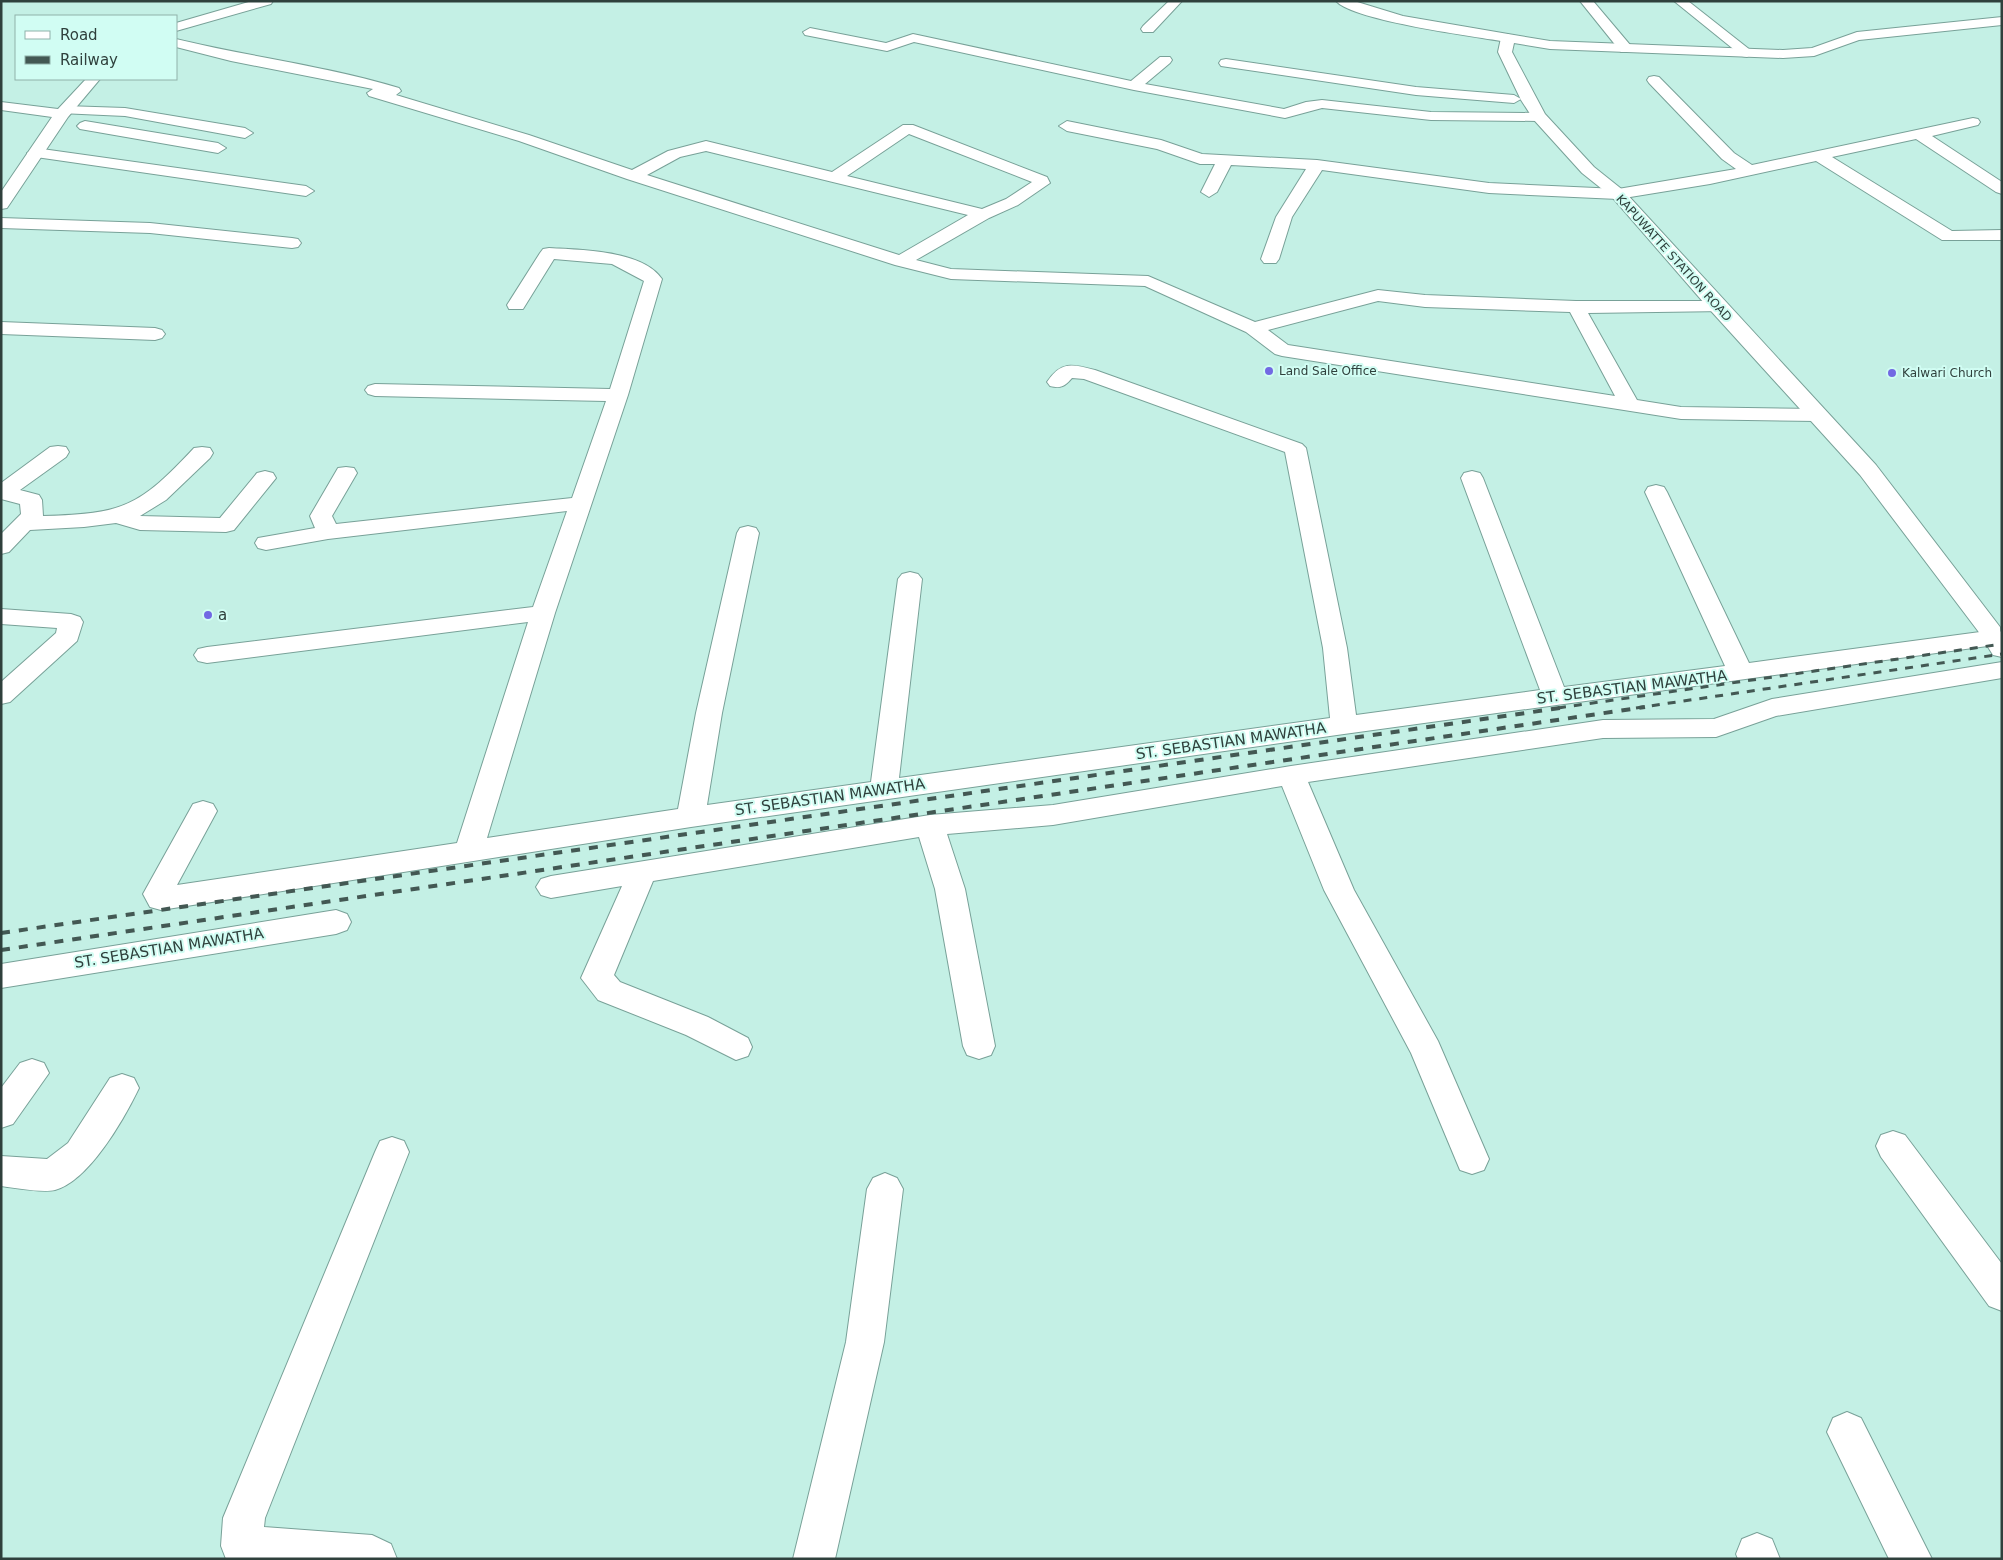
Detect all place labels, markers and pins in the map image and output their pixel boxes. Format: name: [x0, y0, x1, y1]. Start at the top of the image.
place label: Land Sale Office: [1279, 364, 1377, 378]
marker: Land Sale Office: [1263, 365, 1275, 377]
place label: Kalwari Church: [1902, 366, 1992, 380]
marker: Kalwari Church: [1886, 367, 1898, 379]
place label: a: [218, 606, 227, 624]
marker: a: [202, 609, 214, 621]

